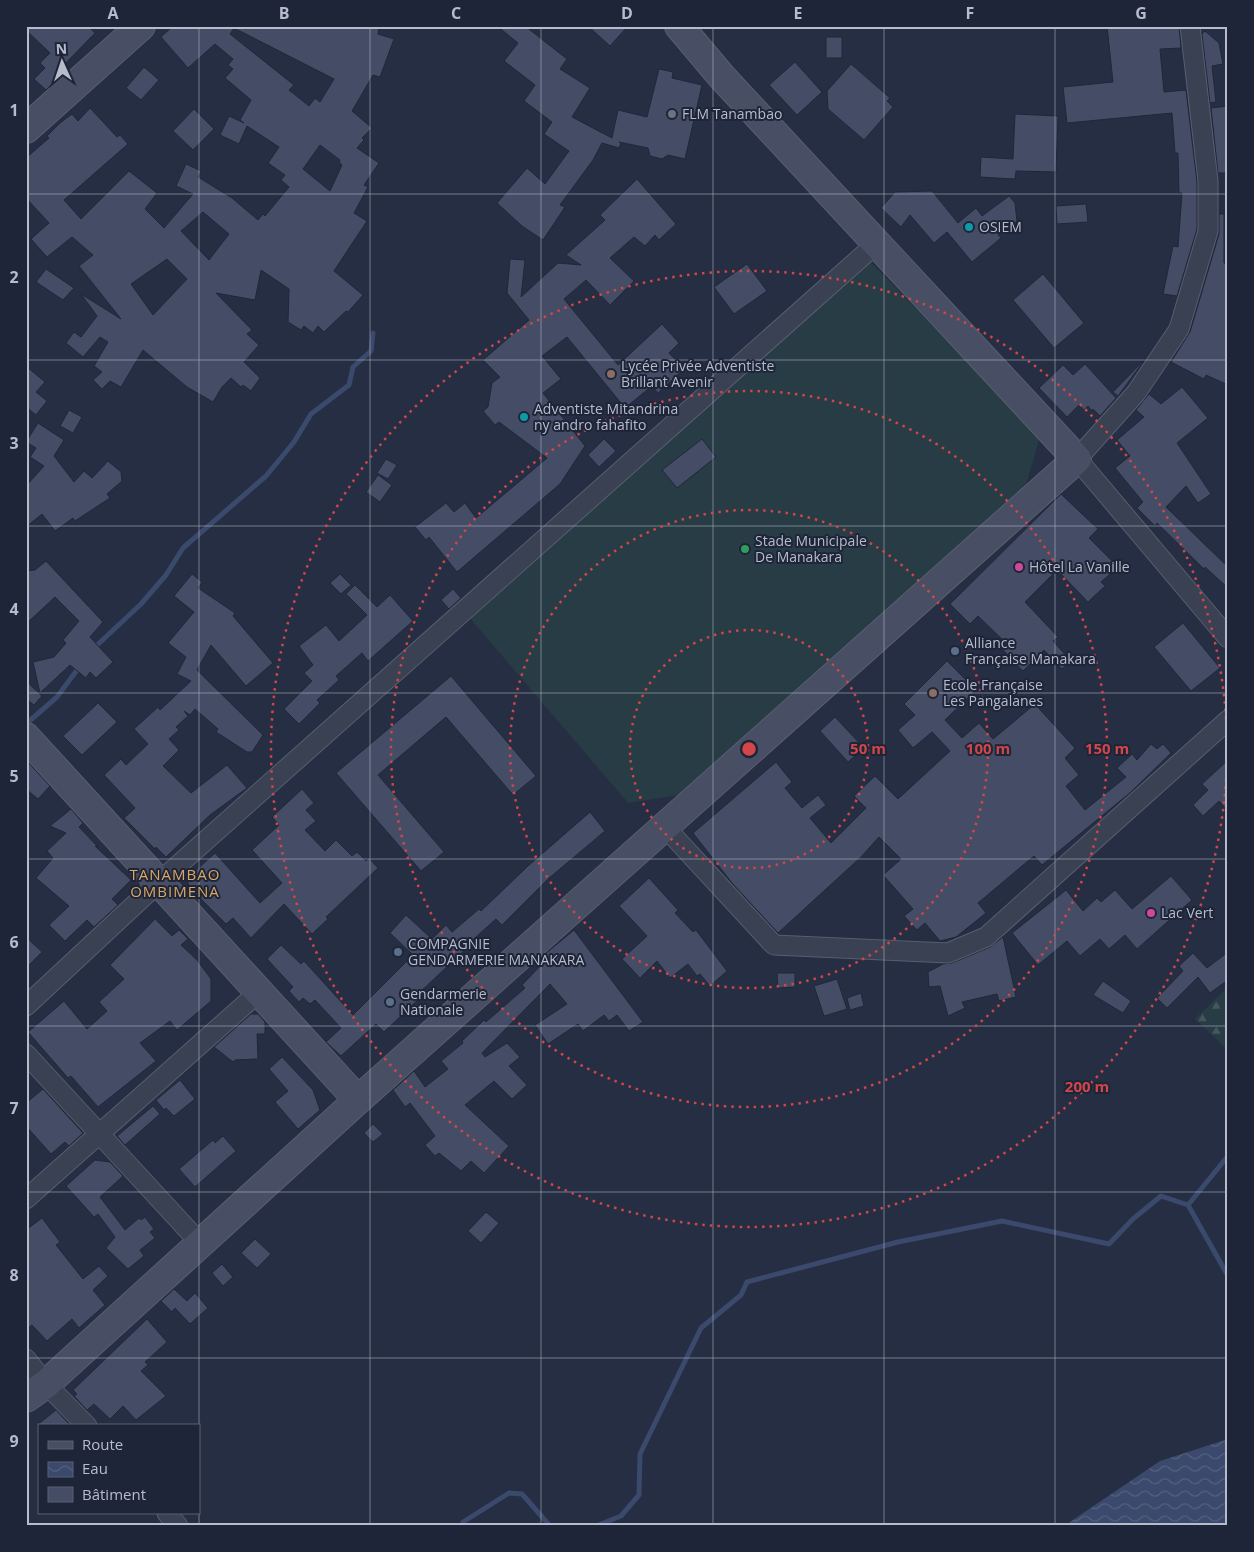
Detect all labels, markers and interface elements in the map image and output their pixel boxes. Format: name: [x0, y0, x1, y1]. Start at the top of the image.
text: A: [107, 2, 119, 24]
text: B: [279, 2, 289, 24]
text: C: [451, 2, 461, 24]
text: D: [621, 2, 633, 24]
text: E: [794, 2, 803, 24]
text: F: [966, 2, 974, 24]
text: G: [1135, 2, 1147, 24]
north arrow: [38, 38, 88, 88]
text: N: [55, 39, 67, 58]
text: 1: [9, 99, 19, 121]
place label: FLM Tanambao: [682, 104, 782, 123]
marker: FLM Tanambao: [666, 108, 678, 120]
place label: OSIEM: [979, 217, 1022, 236]
marker: OSIEM: [963, 221, 975, 233]
text: 2: [9, 266, 19, 288]
place label: Lycée Privée Adventiste Brillant Avenir: [621, 356, 774, 391]
marker: Lycée Privée Adventiste Brillant Avenir: [605, 368, 617, 380]
place label: Adventiste Mitandrina ny andro fahafito: [534, 399, 678, 434]
marker: Adventiste Mitandrina ny andro fahafito: [518, 411, 530, 423]
text: 3: [9, 432, 19, 454]
place label: Stade Municipale De Manakara: [755, 531, 867, 566]
marker: Stade Municipale De Manakara: [739, 543, 751, 555]
place label: Hôtel La Vanille: [1029, 557, 1130, 576]
marker: Hôtel La Vanille: [1013, 561, 1025, 573]
text: 4: [9, 598, 19, 620]
place label: Alliance Française Manakara: [965, 633, 1096, 668]
marker: Alliance Française Manakara: [949, 645, 961, 657]
place label: Ecole Française Les Pangalanes: [943, 675, 1043, 710]
marker: Ecole Française Les Pangalanes: [927, 687, 939, 699]
text: 50 m: [850, 738, 886, 758]
text: 100 m: [966, 738, 1010, 758]
text: 150 m: [1085, 738, 1129, 758]
centre of rings: [740, 740, 758, 758]
text: 5: [9, 765, 19, 787]
district label: TANAMBAO OMBIMENA: [130, 864, 220, 901]
place label: Lac Vert: [1161, 903, 1213, 922]
marker: Lac Vert: [1145, 907, 1157, 919]
text: 6: [9, 931, 19, 953]
place label: COMPAGNIE GENDARMERIE MANAKARA: [408, 934, 584, 969]
marker: COMPAGNIE GENDARMERIE MANAKARA: [392, 946, 404, 958]
place label: Gendarmerie Nationale: [400, 984, 487, 1019]
marker: Gendarmerie Nationale: [384, 996, 396, 1008]
text: 200 m: [1065, 1076, 1109, 1096]
text: 7: [9, 1097, 19, 1119]
text: 8: [9, 1264, 19, 1286]
legend: [38, 1424, 200, 1514]
text: 9: [9, 1430, 19, 1452]
text: Route: [82, 1434, 123, 1454]
text: Eau: [82, 1458, 108, 1478]
text: Bâtiment: [82, 1484, 146, 1504]

